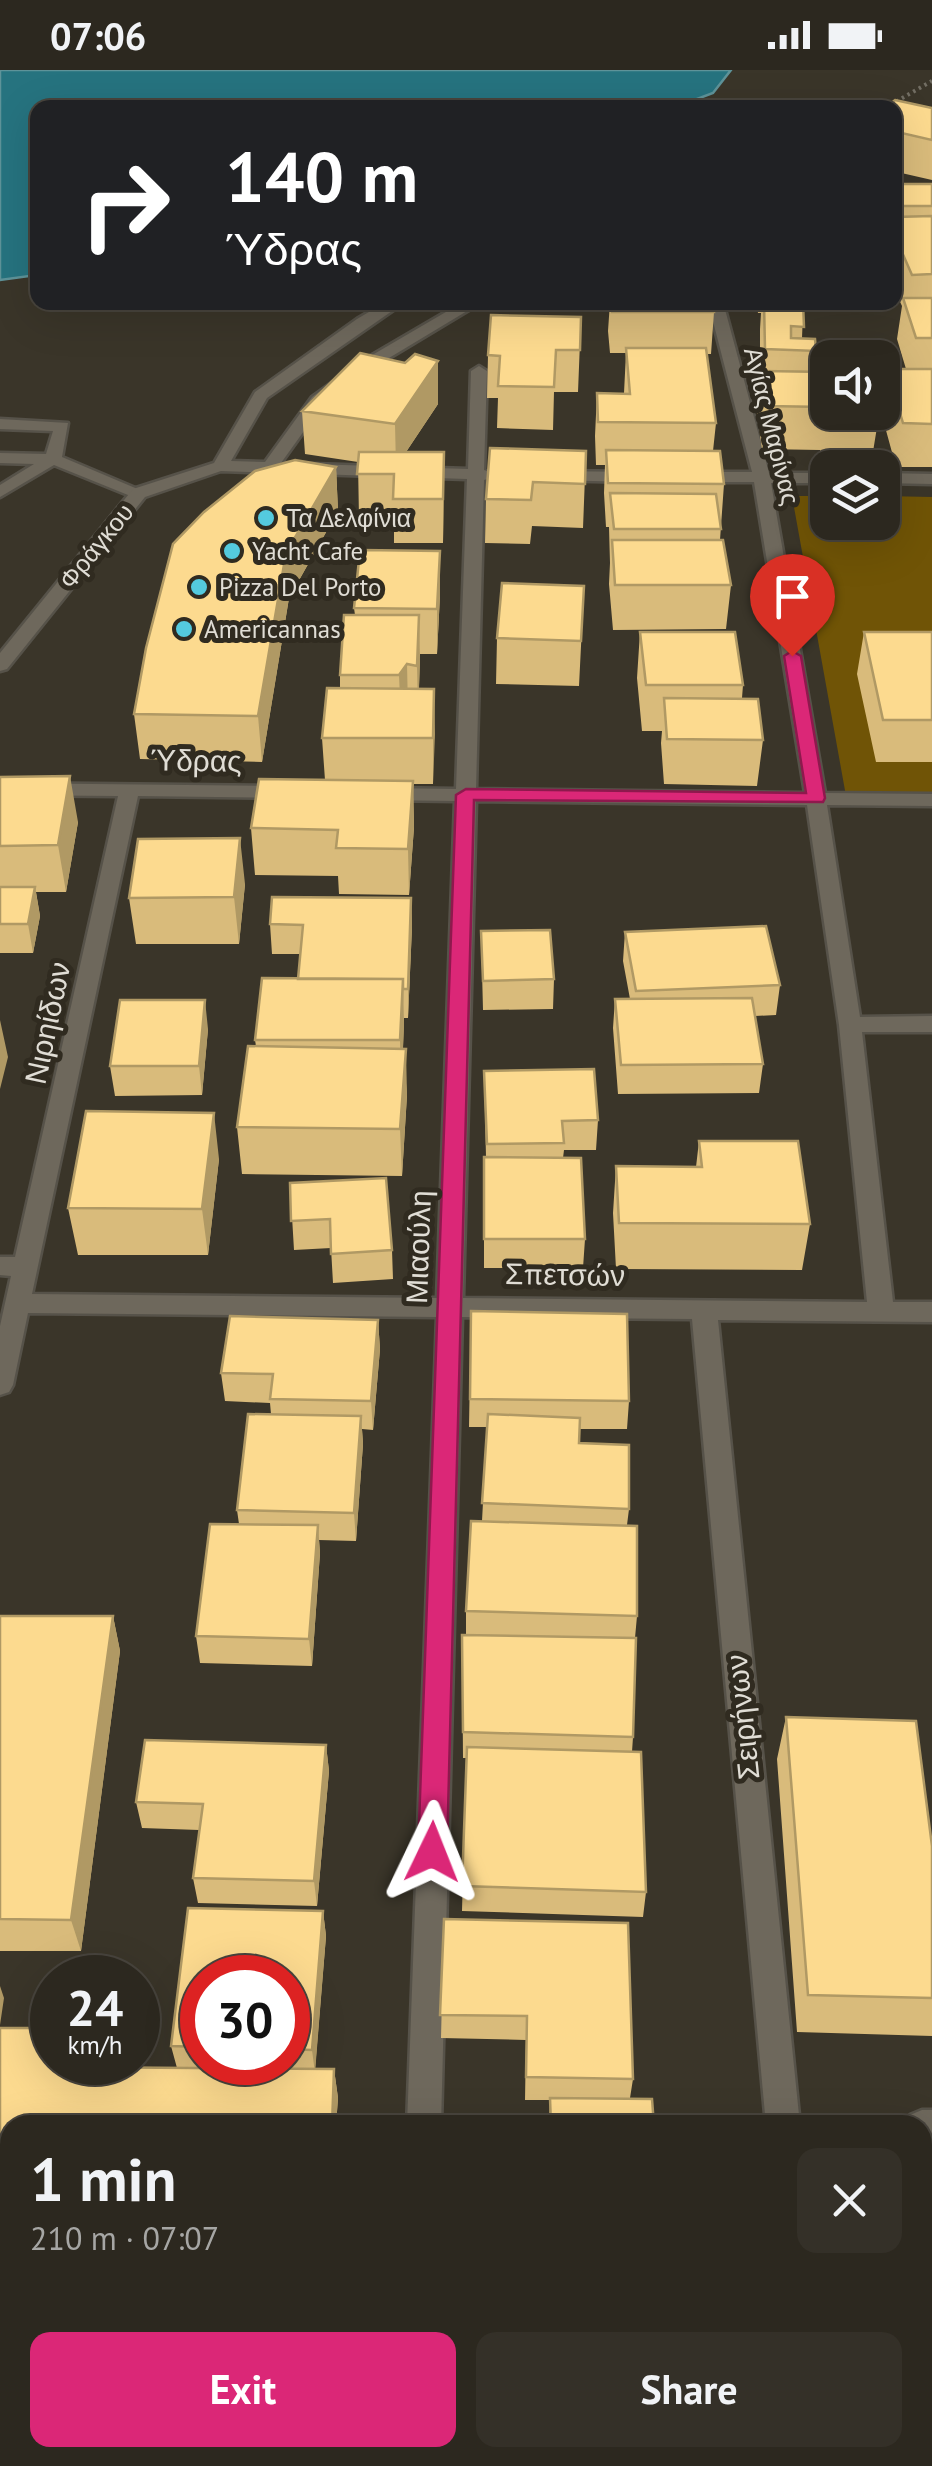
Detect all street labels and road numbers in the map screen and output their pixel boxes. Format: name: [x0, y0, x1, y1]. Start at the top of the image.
street label: Αγίας Μαρίνας: [737, 344, 807, 508]
street label: Φράγκου: [52, 497, 140, 595]
street label: Ύδρας: [150, 739, 242, 780]
street label: Νιρηίδων: [15, 958, 78, 1087]
street label: Μιαούλη: [396, 1189, 439, 1304]
street label: Σπετσών: [505, 1253, 625, 1294]
street label: Σειρήνων: [716, 1653, 767, 1782]

